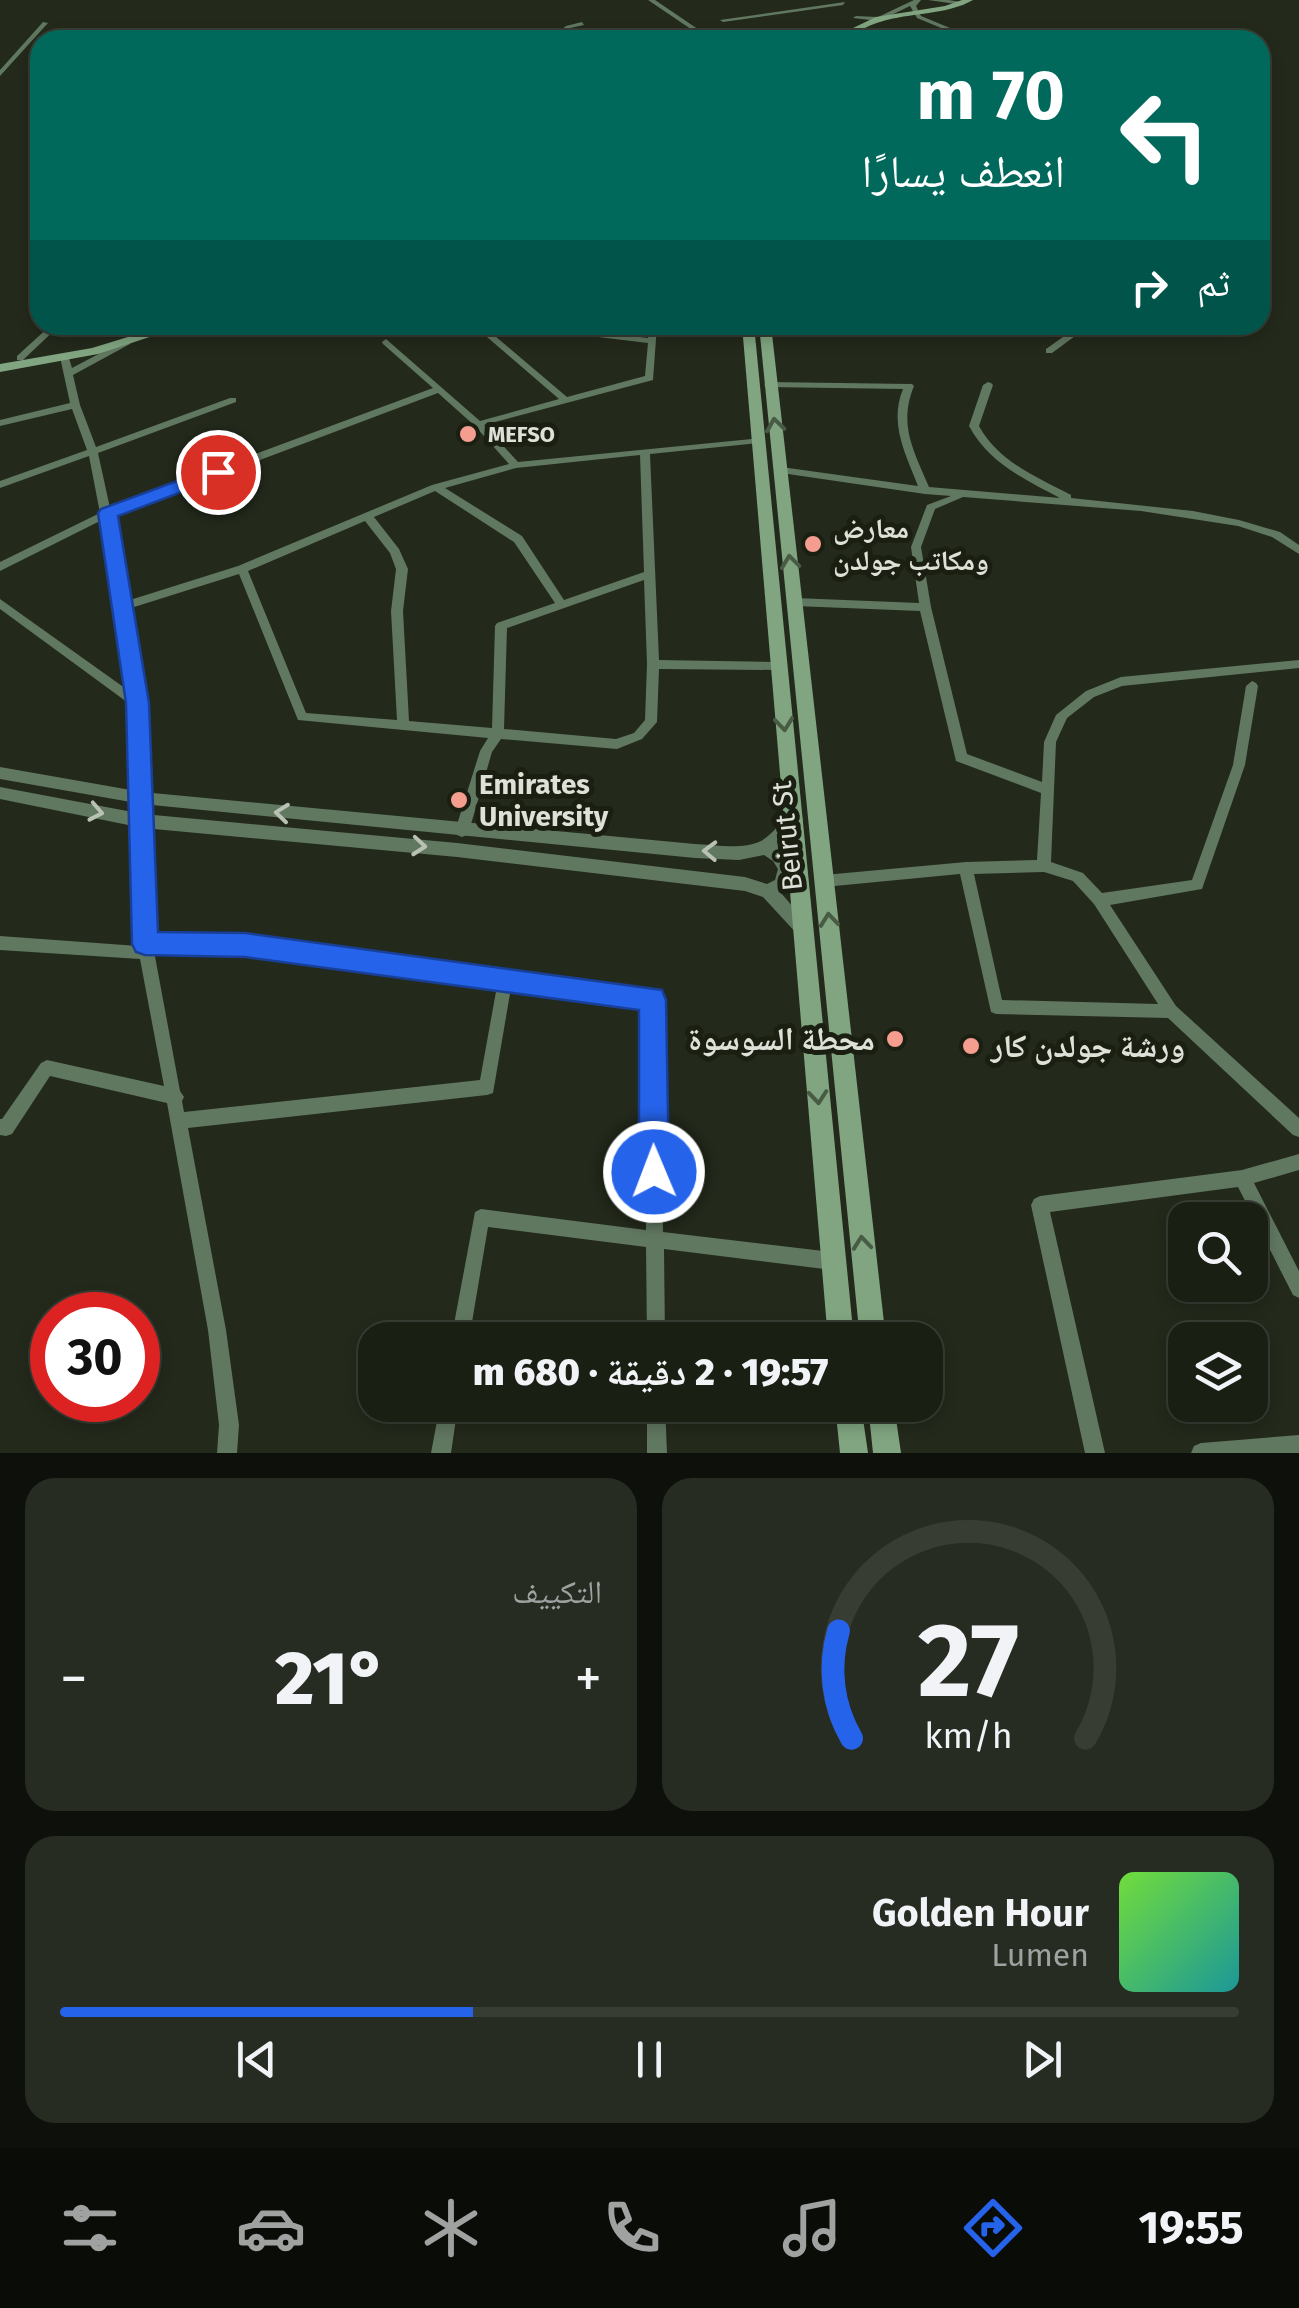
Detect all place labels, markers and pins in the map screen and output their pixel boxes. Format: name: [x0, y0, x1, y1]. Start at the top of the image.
place label: MEFSO: [488, 421, 555, 448]
marker: MEFSO: [457, 423, 479, 445]
pin: [176, 430, 261, 515]
place label: معارض ومكاتب جولدن: [833, 512, 989, 577]
marker: معارض ومكاتب جولدن: [802, 533, 824, 555]
place label: Emirates University: [479, 768, 609, 833]
marker: Emirates University: [448, 789, 470, 811]
place label: محطة السوسوة: [688, 1020, 875, 1058]
place label: ورشة جولدن كار: [989, 1027, 1185, 1065]
marker: محطة السوسوة: [884, 1028, 906, 1050]
marker: ورشة جولدن كار: [960, 1035, 982, 1057]

